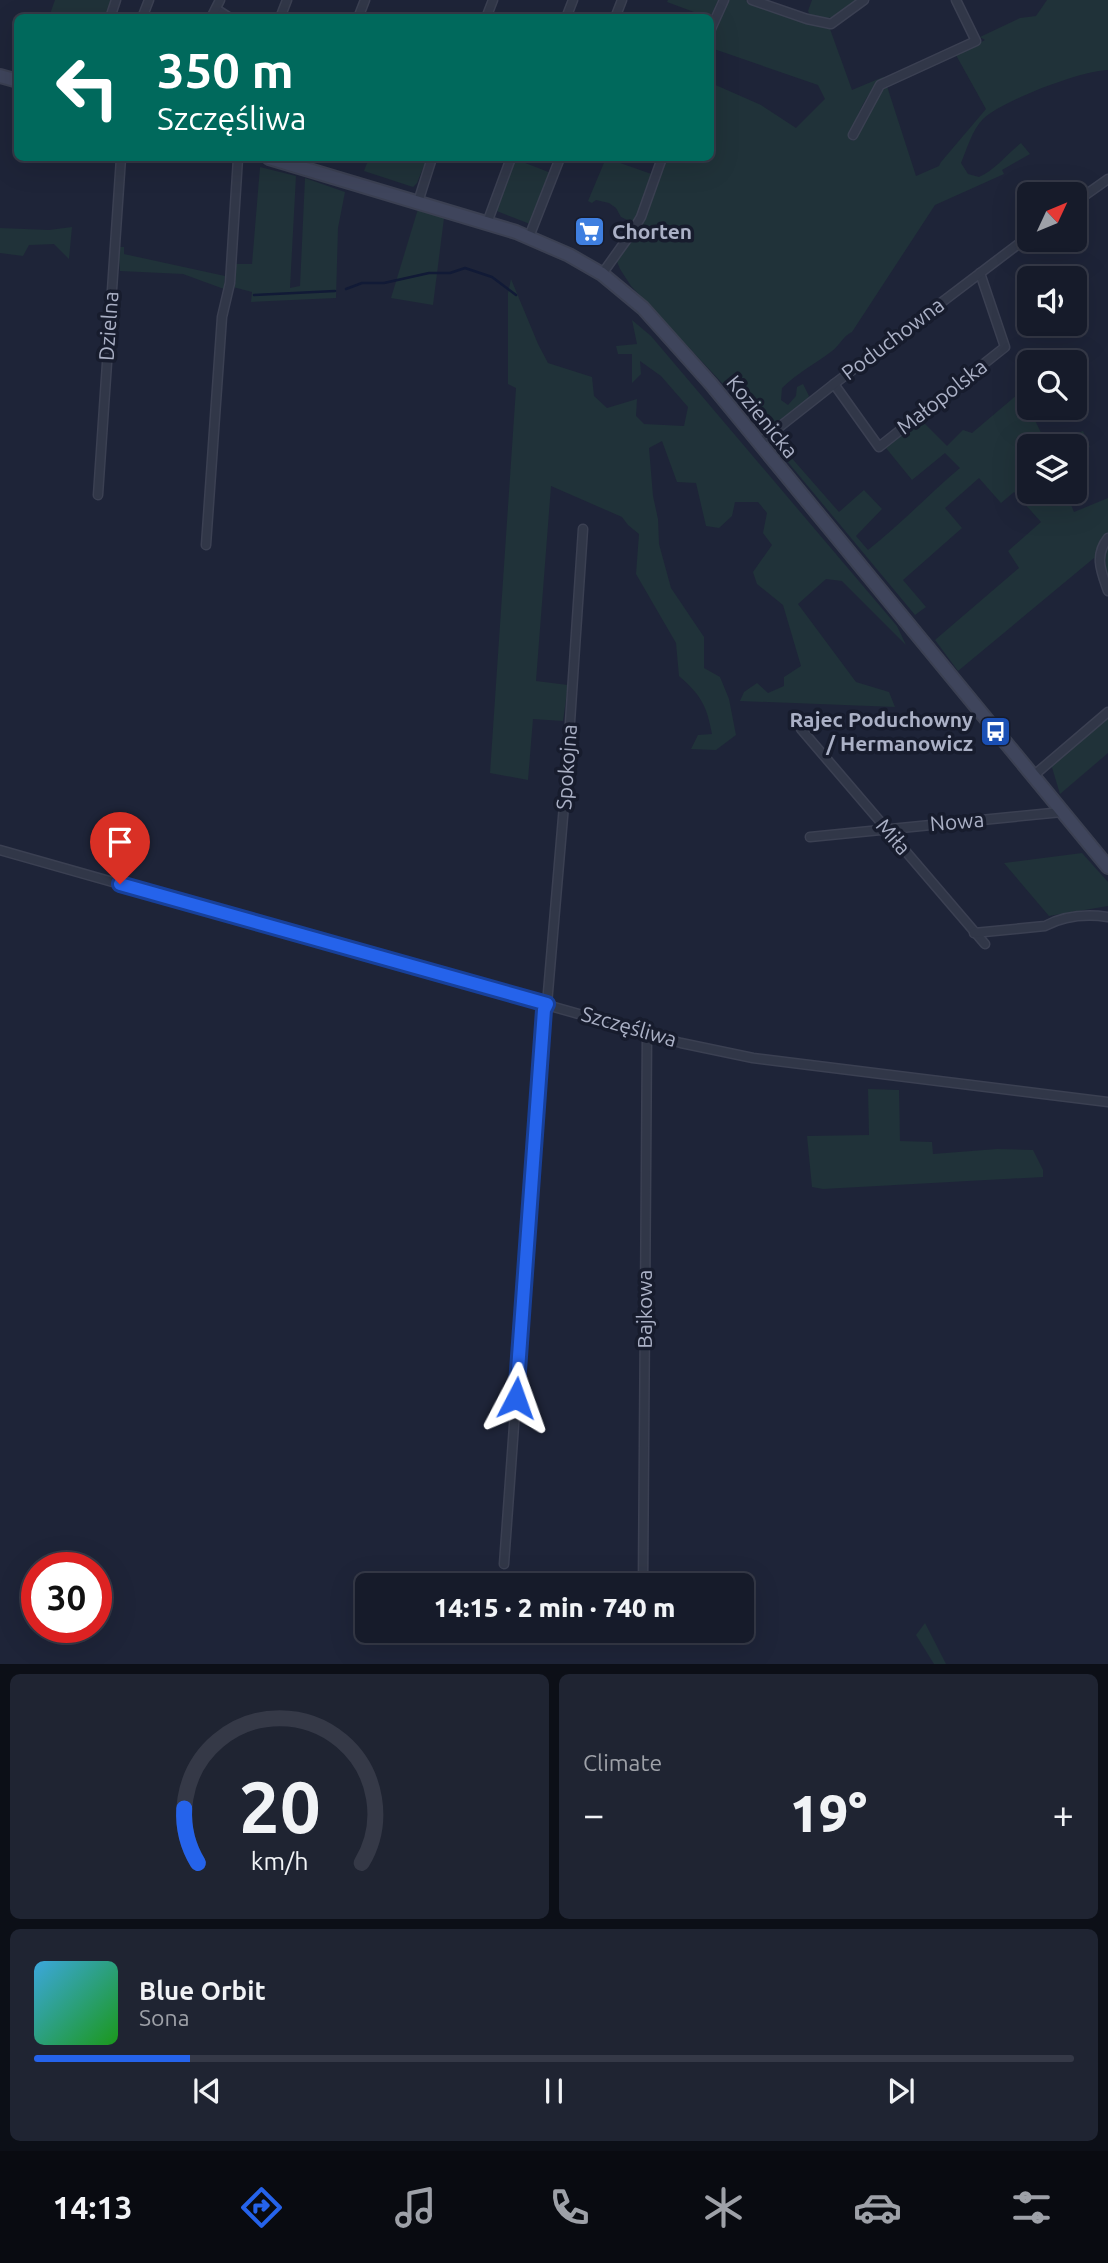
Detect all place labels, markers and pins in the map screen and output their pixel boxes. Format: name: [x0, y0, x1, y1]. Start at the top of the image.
supermarket icon: Chorten: [572, 215, 606, 249]
place label: Chorten: [612, 219, 692, 243]
place label: Rajec Poduchowny / Hermanowicz: [790, 707, 973, 755]
bus stop icon: Rajec Poduchowny / Hermanowicz: [979, 715, 1013, 749]
pin: [90, 812, 150, 884]

